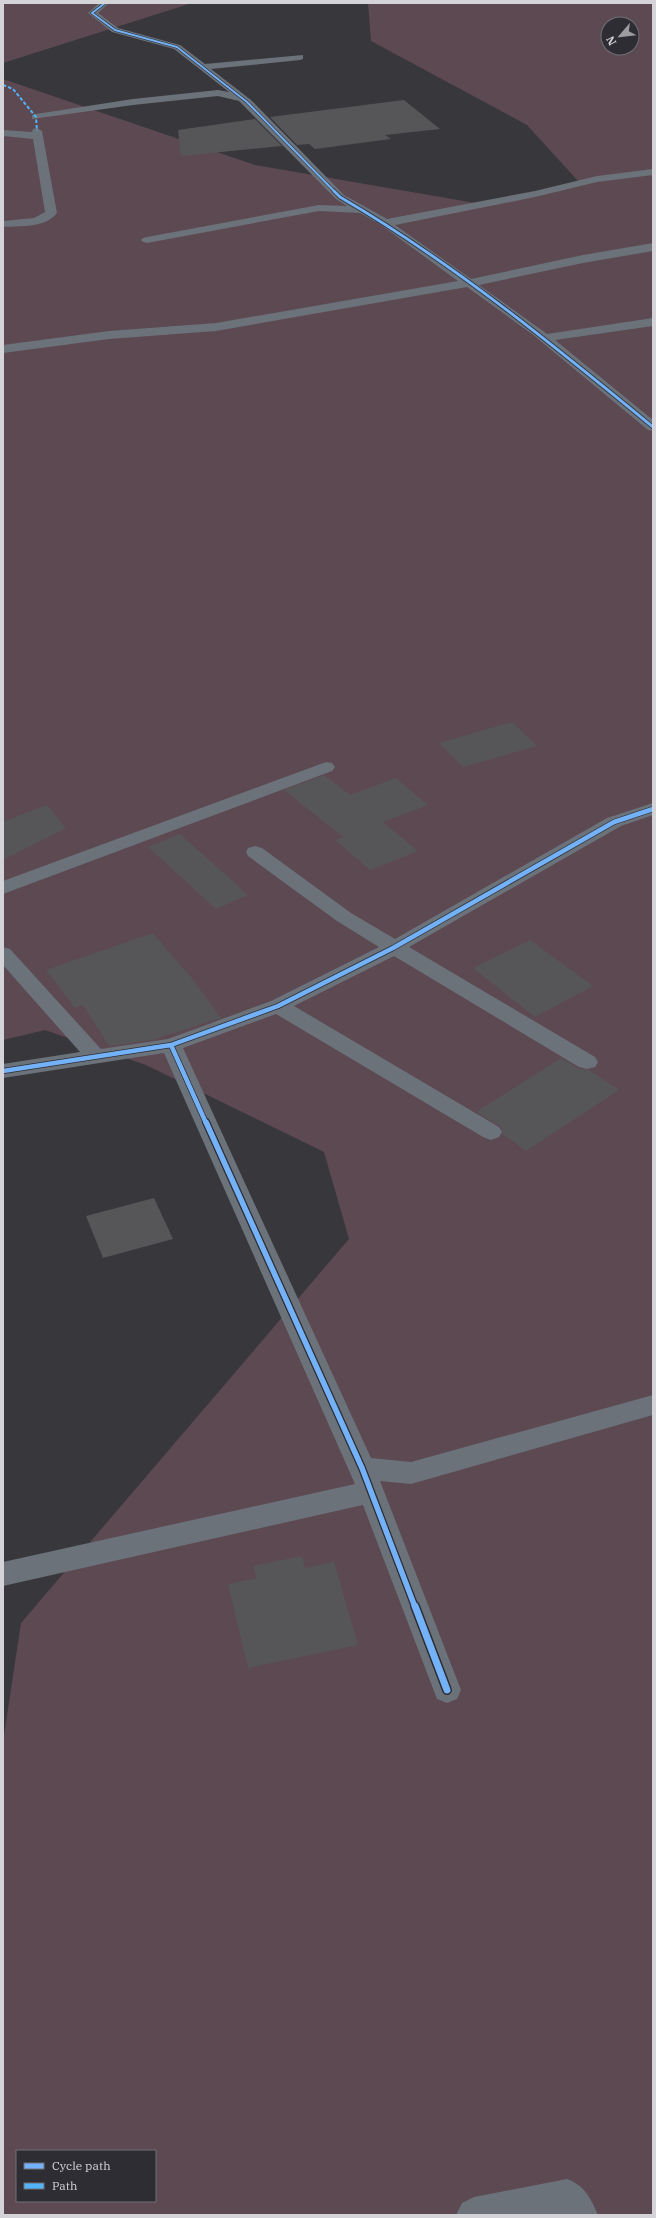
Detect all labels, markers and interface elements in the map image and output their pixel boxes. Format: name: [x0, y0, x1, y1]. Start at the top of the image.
north arrow: [600, 16, 640, 56]
text: N: [603, 33, 619, 48]
legend: [16, 2150, 156, 2202]
text: Cycle path: [52, 2158, 111, 2173]
text: Path: [52, 2178, 78, 2193]

